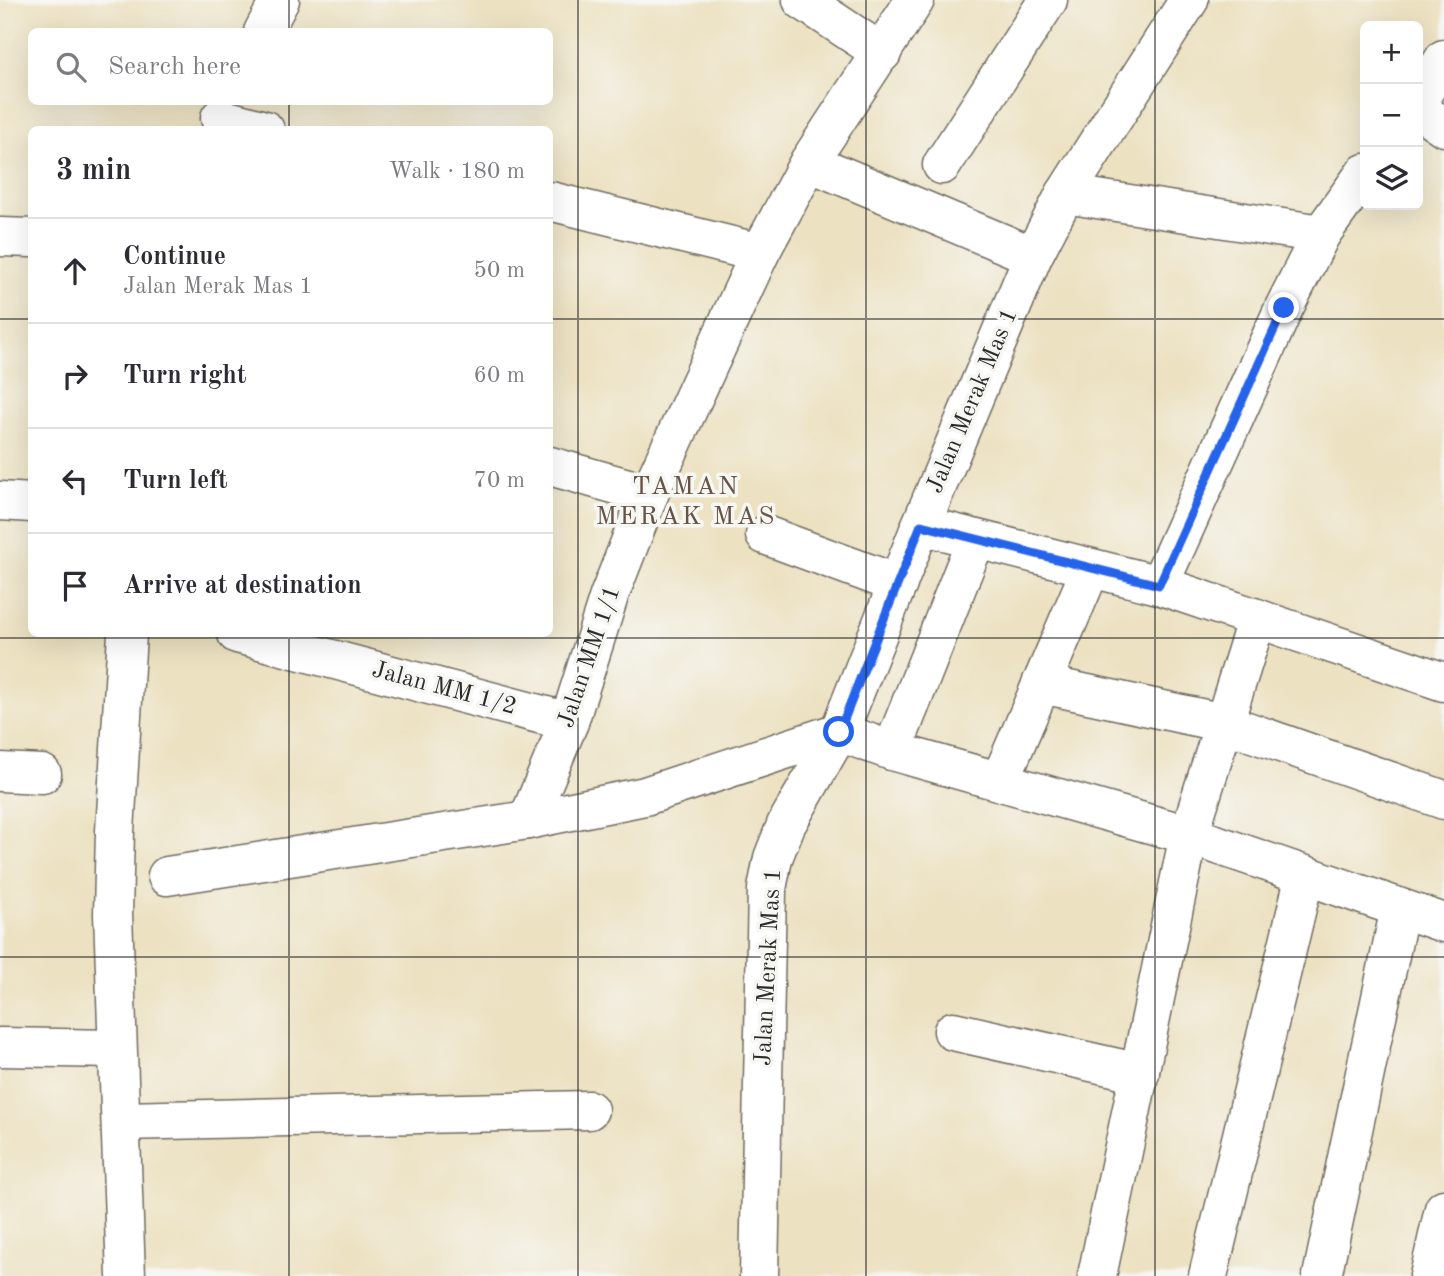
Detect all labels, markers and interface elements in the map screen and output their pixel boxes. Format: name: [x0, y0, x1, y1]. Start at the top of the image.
map controls: [1360, 21, 1423, 210]
button: +: [1360, 21, 1423, 84]
search box: [28, 28, 553, 105]
icon: search: [52, 48, 90, 86]
text: Search here: [108, 54, 241, 80]
button: −: [1360, 84, 1423, 147]
button: layers: [1360, 147, 1423, 210]
text: 3 min: [56, 156, 131, 186]
text: Walk · 180 m: [389, 160, 525, 183]
text: Continue: [123, 244, 226, 270]
icon: ahead: [56, 252, 94, 290]
text: 50 m: [474, 259, 525, 282]
text: Jalan Merak Mas 1: [123, 275, 313, 298]
route end: [1268, 292, 1299, 323]
street label: Jalan Merak Mas 1: [923, 305, 1023, 497]
icon: right: [56, 357, 94, 395]
text: Turn right: [123, 363, 246, 389]
text: 60 m: [474, 364, 525, 387]
icon: left: [56, 462, 94, 500]
text: Turn left: [123, 468, 228, 494]
text: 70 m: [474, 469, 525, 492]
district label: TAMAN MERAK MAS: [596, 474, 776, 530]
icon: arrive: [56, 567, 94, 605]
text: Arrive at destination: [123, 573, 362, 599]
street label: Jalan MM 1/1: [554, 583, 626, 731]
street label: Jalan MM 1/2: [369, 658, 519, 720]
route start: [823, 716, 854, 747]
street label: Jalan Merak Mas 1: [752, 868, 786, 1066]

